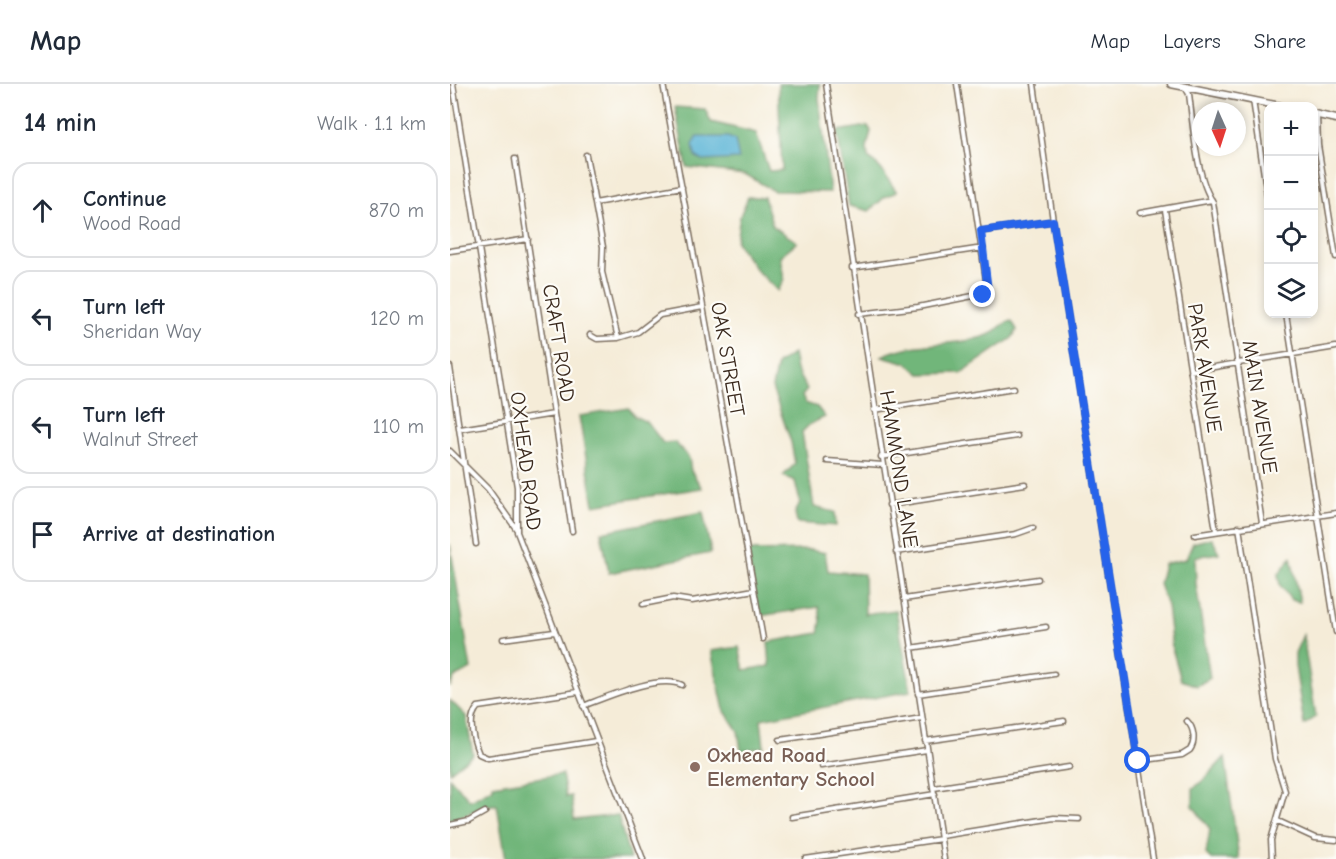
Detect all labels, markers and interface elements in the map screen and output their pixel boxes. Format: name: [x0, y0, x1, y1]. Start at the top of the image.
text: Map: [30, 25, 81, 57]
text: Map: [1091, 29, 1130, 53]
text: Layers: [1163, 29, 1221, 53]
text: Share: [1254, 29, 1306, 53]
north arrow: [1192, 102, 1246, 156]
map controls: [1264, 102, 1318, 318]
button: +: [1264, 102, 1318, 156]
text: 14 min: [24, 108, 97, 138]
text: Walk · 1.1 km: [317, 112, 426, 135]
button: −: [1264, 156, 1318, 210]
text: Continue: [83, 186, 166, 212]
icon: ahead: [26, 194, 59, 227]
text: 870 m: [369, 199, 424, 222]
button: locate: [1264, 210, 1318, 264]
text: Wood Road: [83, 212, 181, 235]
button: layers: [1264, 264, 1318, 318]
route end: [969, 281, 995, 307]
street label: CRAFT ROAD: [538, 282, 580, 404]
text: Turn left: [83, 294, 165, 320]
street label: OAK STREET: [706, 300, 750, 418]
icon: left: [26, 302, 59, 335]
street label: PARK AVENUE: [1183, 302, 1227, 434]
text: 120 m: [370, 307, 424, 330]
text: Sheridan Way: [83, 320, 201, 343]
street label: MAIN AVENUE: [1238, 338, 1282, 476]
street label: HAMMOND LANE: [875, 388, 923, 550]
street label: OXHEAD ROAD: [506, 390, 546, 532]
text: Turn left: [83, 402, 165, 428]
icon: left: [26, 410, 59, 443]
text: 110 m: [373, 415, 424, 438]
text: Walnut Street: [83, 428, 197, 451]
icon: arrive: [26, 518, 59, 551]
text: Arrive at destination: [83, 521, 275, 547]
place label: Oxhead Road Elementary School: [707, 743, 875, 791]
route start: [1124, 747, 1150, 773]
marker: Oxhead Road Elementary School: [688, 760, 702, 774]

